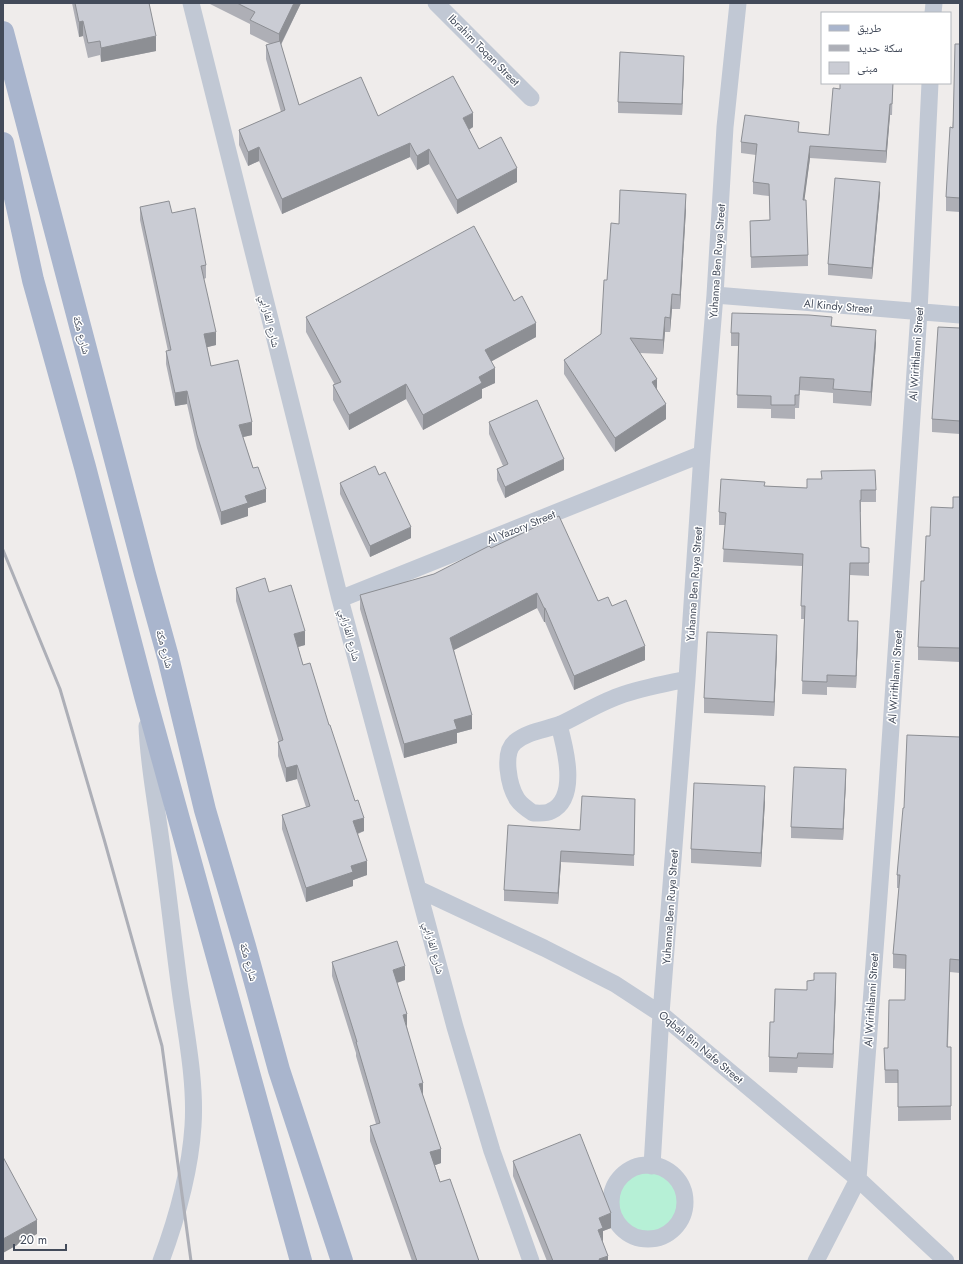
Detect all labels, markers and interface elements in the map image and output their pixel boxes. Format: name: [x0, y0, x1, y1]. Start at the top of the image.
street label: Ibrahim Toqan Street: [445, 11, 524, 90]
legend: [821, 12, 951, 84]
text: طريق: [857, 19, 882, 37]
text: سكة حديد: [857, 39, 903, 57]
text: مبنى: [857, 59, 878, 77]
street label: Yuhanna Ben Ruya Street: [705, 203, 729, 319]
street label: شارع الفارابي: [255, 293, 284, 349]
street label: Al Kindy Street: [803, 295, 873, 317]
street label: Al Wirithlanni Street: [905, 306, 927, 401]
street label: شارع مكة: [69, 314, 95, 356]
street label: Al Yazory Street: [484, 506, 558, 548]
street label: Yuhanna Ben Ruya Street: [682, 526, 706, 642]
street label: شارع الفارابي: [335, 607, 365, 663]
street label: شارع مكة: [152, 628, 178, 670]
street label: Al Wirithlanni Street: [884, 629, 906, 724]
street label: Yuhanna Ben Ruya Street: [658, 849, 682, 965]
street label: شارع الفارابي: [419, 920, 449, 976]
street label: شارع مكة: [236, 941, 262, 983]
street label: Al Wirithlanni Street: [860, 952, 882, 1047]
street label: Oqbah Bin Nafe Street: [655, 1007, 747, 1087]
scale bar: [14, 1226, 66, 1252]
text: 20 m: [20, 1231, 47, 1249]

